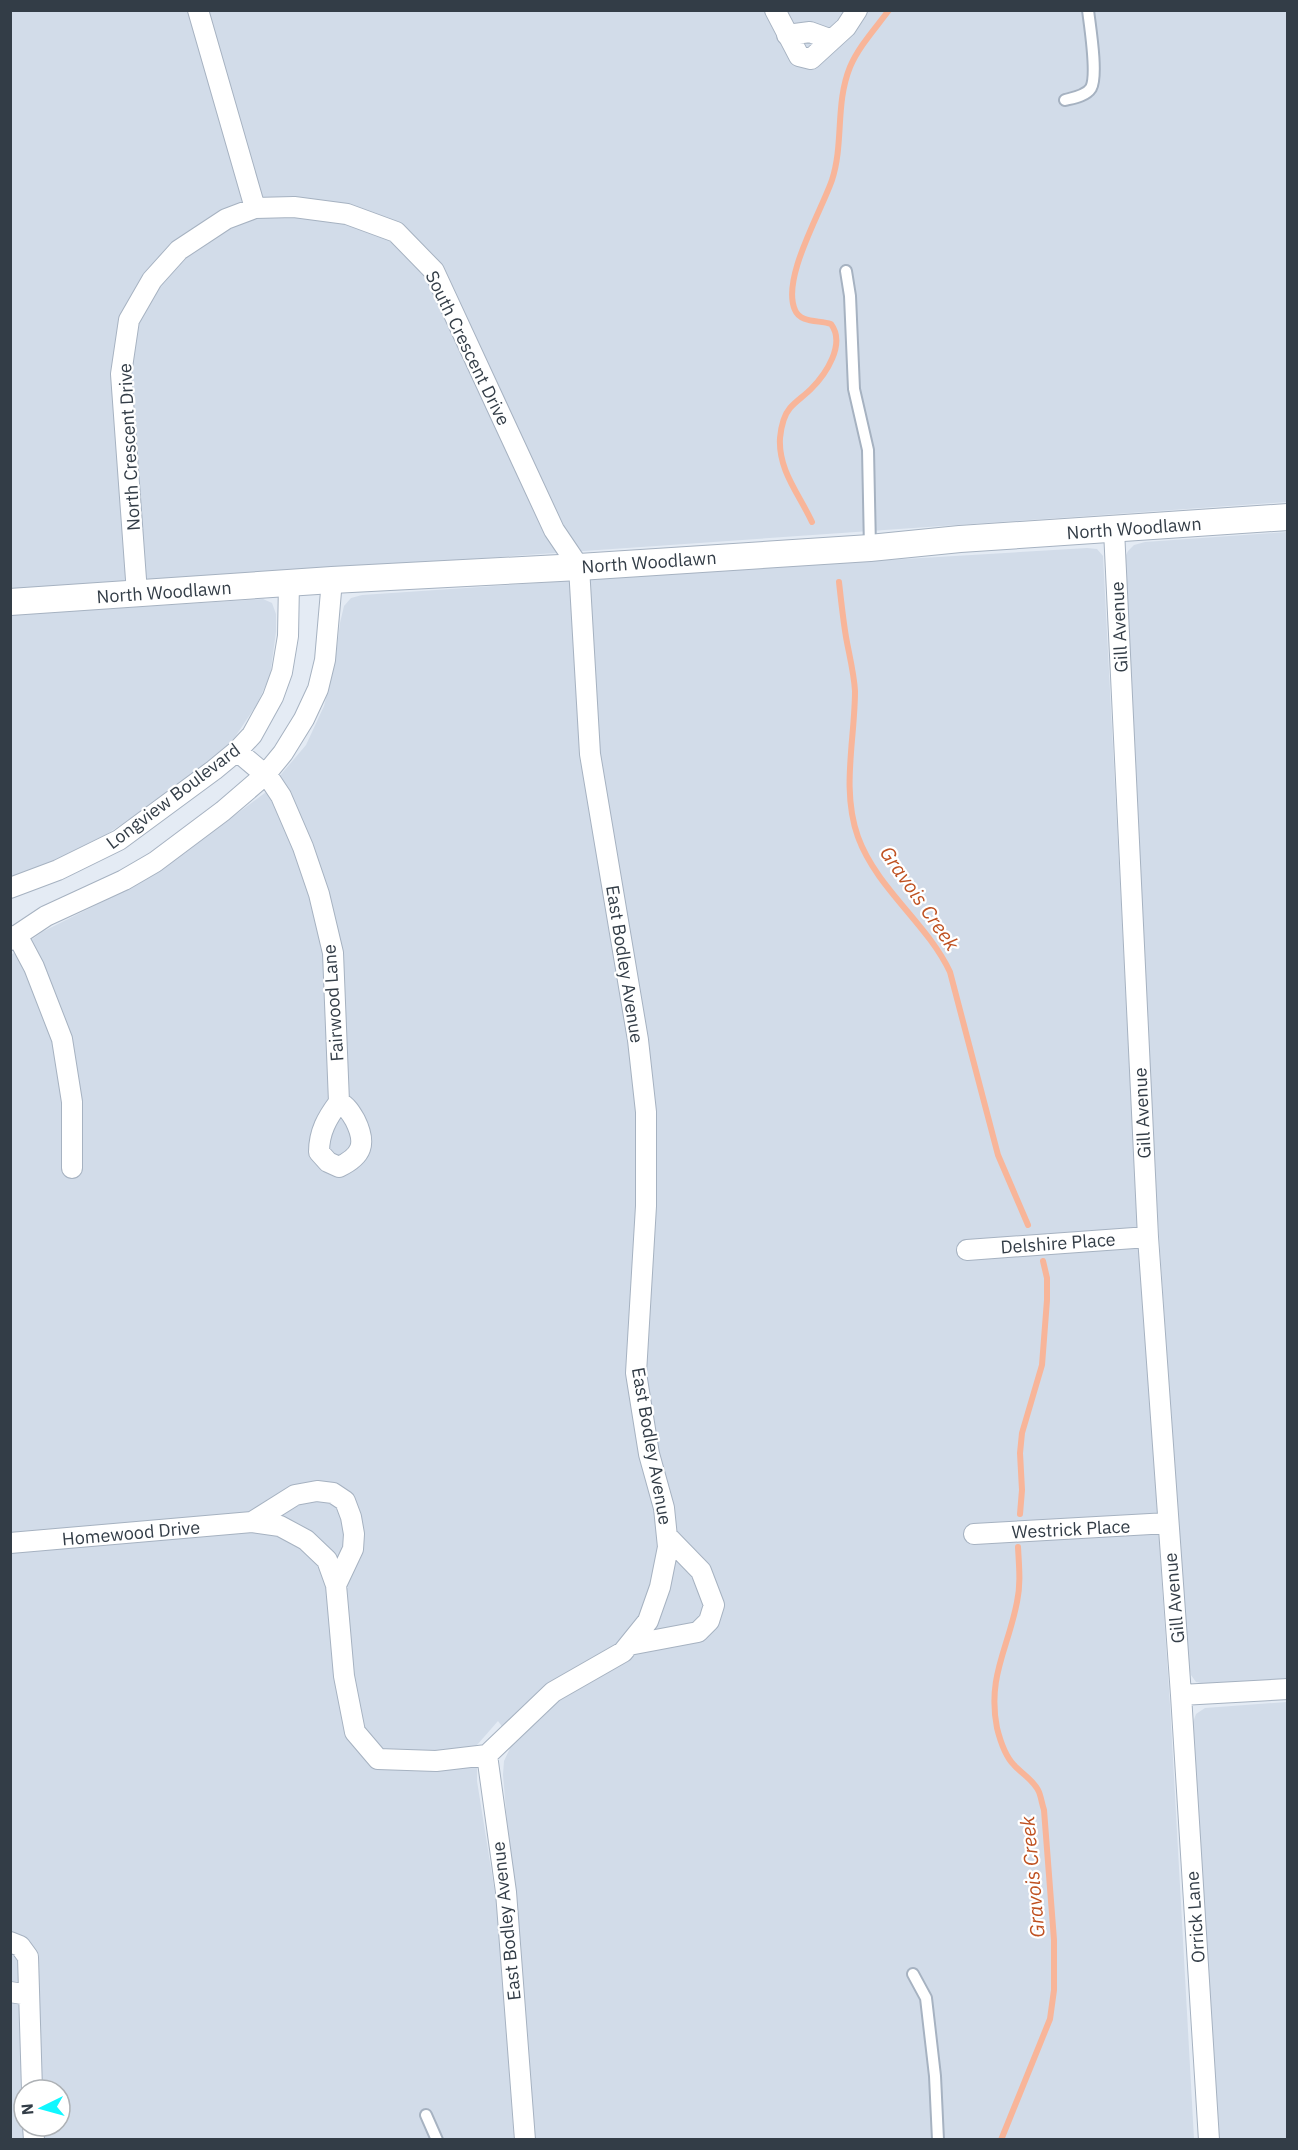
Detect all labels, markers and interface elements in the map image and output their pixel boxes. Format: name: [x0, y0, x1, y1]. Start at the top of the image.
street label: South Crescent Drive: [421, 267, 515, 429]
street label: North Crescent Drive: [113, 362, 145, 531]
street label: North Woodlawn: [1066, 512, 1202, 544]
street label: North Woodlawn: [581, 546, 717, 578]
street label: North Woodlawn: [96, 576, 232, 608]
street label: Gill Avenue: [1105, 581, 1133, 673]
street label: Longview Boulevard: [101, 738, 245, 854]
water label: Gravois Creek: [874, 840, 966, 956]
street label: East Bodley Avenue: [601, 883, 649, 1045]
street label: Fairwood Lane: [317, 944, 349, 1062]
street label: Gill Avenue: [1128, 1067, 1156, 1159]
street label: Delshire Place: [1000, 1228, 1116, 1258]
street label: East Bodley Avenue: [627, 1365, 677, 1527]
street label: Westrick Place: [1011, 1514, 1131, 1544]
street label: Homewood Drive: [61, 1515, 201, 1550]
street label: Gill Avenue: [1159, 1552, 1189, 1644]
water label: Gravois Creek: [1013, 1815, 1051, 1939]
street label: East Bodley Avenue: [486, 1840, 526, 2002]
street label: Orrick Lane: [1180, 1870, 1210, 1964]
north arrow: [12, 2078, 72, 2138]
text: N: [17, 2103, 38, 2116]

